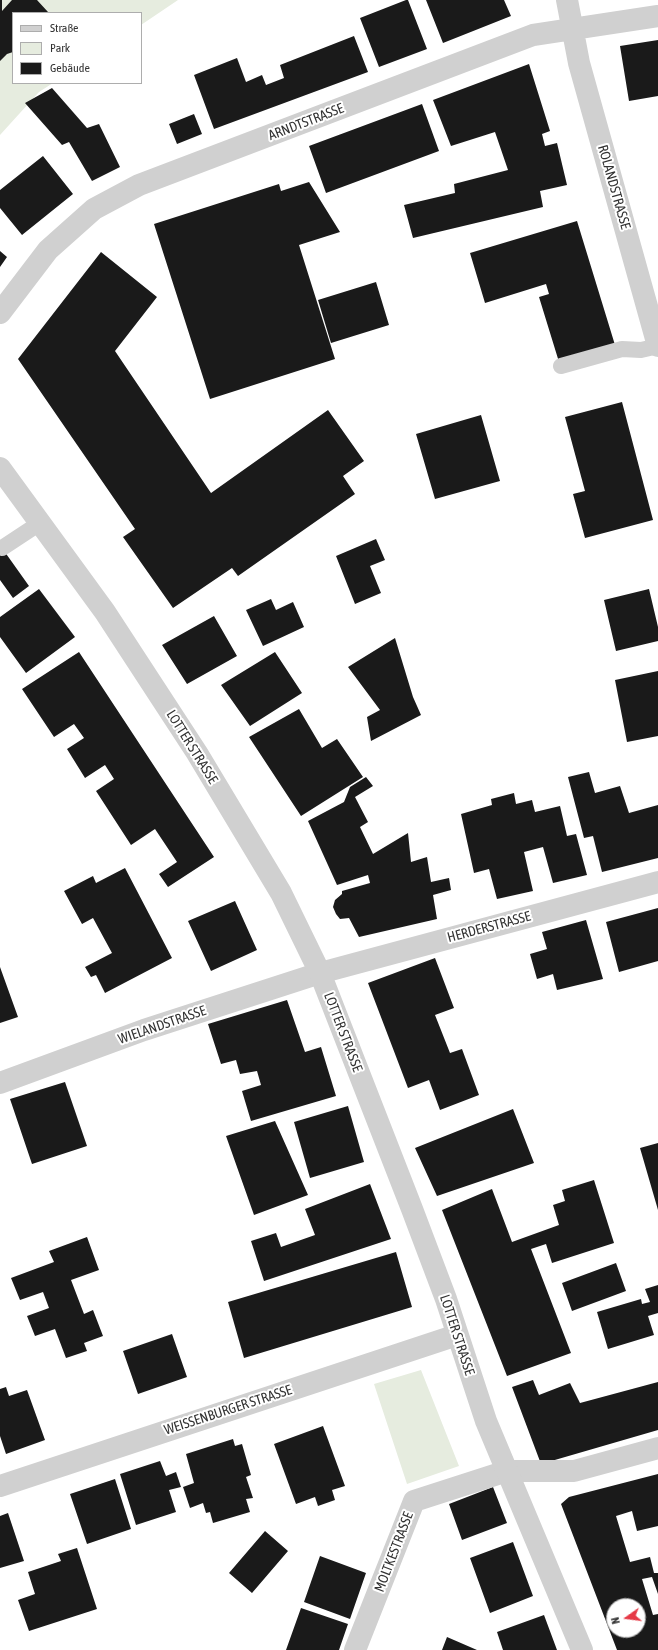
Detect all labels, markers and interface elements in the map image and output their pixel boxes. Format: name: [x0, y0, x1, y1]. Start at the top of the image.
legend: [12, 12, 142, 84]
text: Straße: [50, 21, 78, 35]
text: Park: [50, 41, 70, 55]
text: Gebäude: [50, 61, 90, 75]
street label: ARNDTSTRASSE: [266, 100, 346, 144]
street label: ROLANDSTRASSE: [594, 143, 634, 231]
street label: LOTTER STRASSE: [163, 707, 221, 787]
street label: HERDERSTRASSE: [446, 908, 532, 946]
street label: LOTTER STRASSE: [320, 990, 366, 1074]
street label: WIELANDSTRASSE: [116, 1002, 208, 1048]
street label: LOTTER STRASSE: [436, 1293, 478, 1377]
street label: WEISSENBURGER STRASSE: [162, 1381, 294, 1439]
street label: MOLTKESTRASSE: [371, 1510, 417, 1594]
north arrow: [606, 1598, 646, 1638]
text: N: [609, 1616, 622, 1625]

